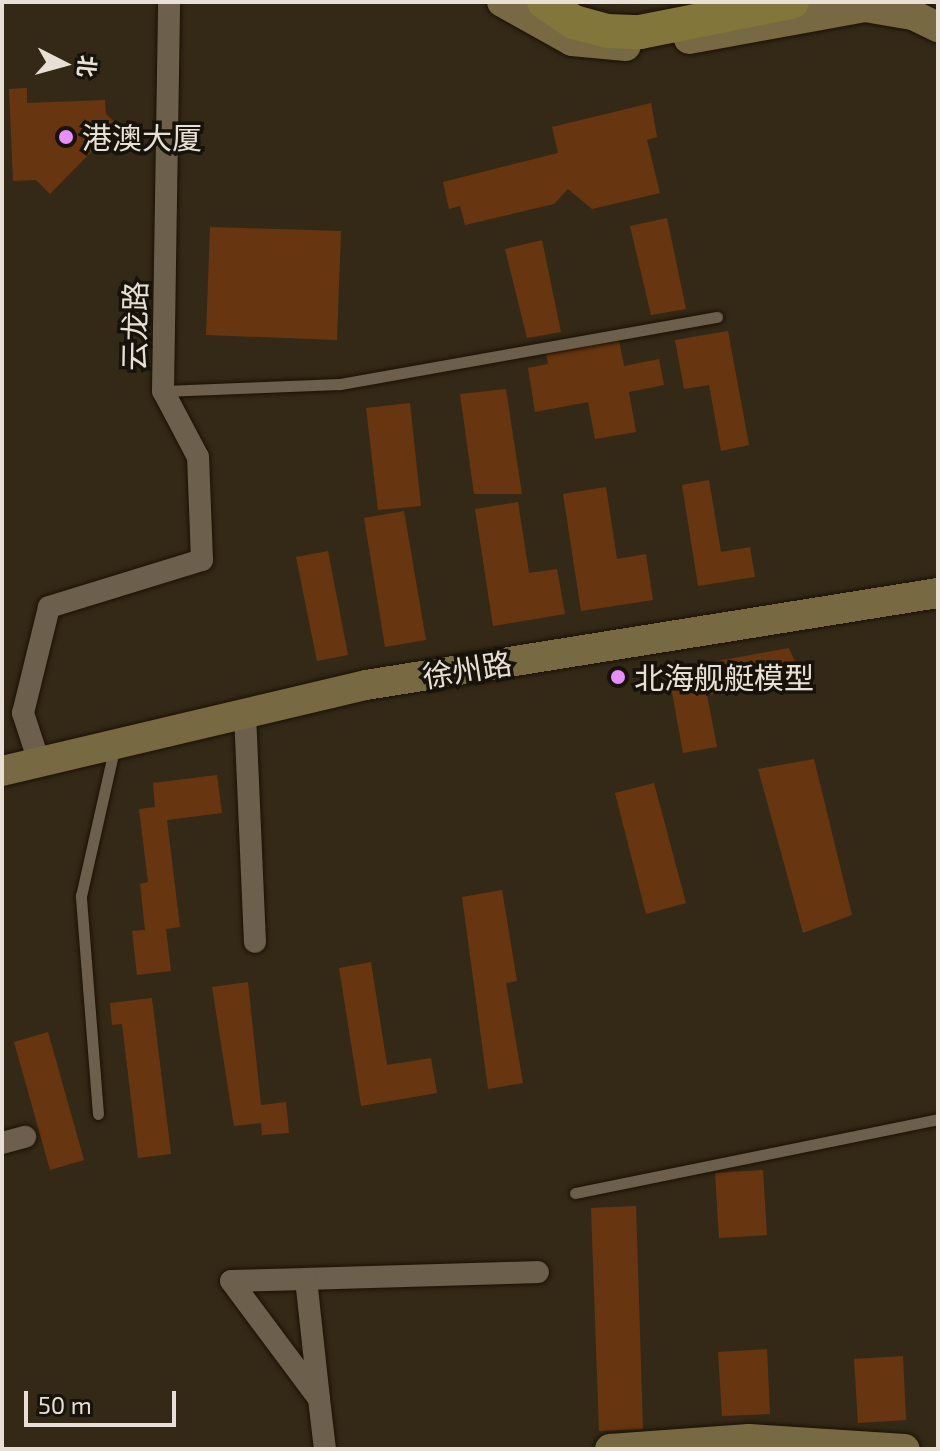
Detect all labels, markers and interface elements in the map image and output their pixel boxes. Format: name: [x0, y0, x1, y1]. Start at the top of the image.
north arrow: [24, 24, 104, 104]
text: 北: [74, 54, 102, 79]
place label: 港澳大厦: [82, 119, 202, 155]
marker: 港澳大厦: [57, 128, 75, 146]
street label: 云龙路: [115, 281, 153, 371]
street label: 徐州路: [420, 644, 514, 694]
place label: 北海舰艇模型: [634, 659, 814, 695]
marker: 北海舰艇模型: [609, 668, 627, 686]
scale bar: [28, 1375, 180, 1425]
text: 50 m: [38, 1390, 92, 1419]

